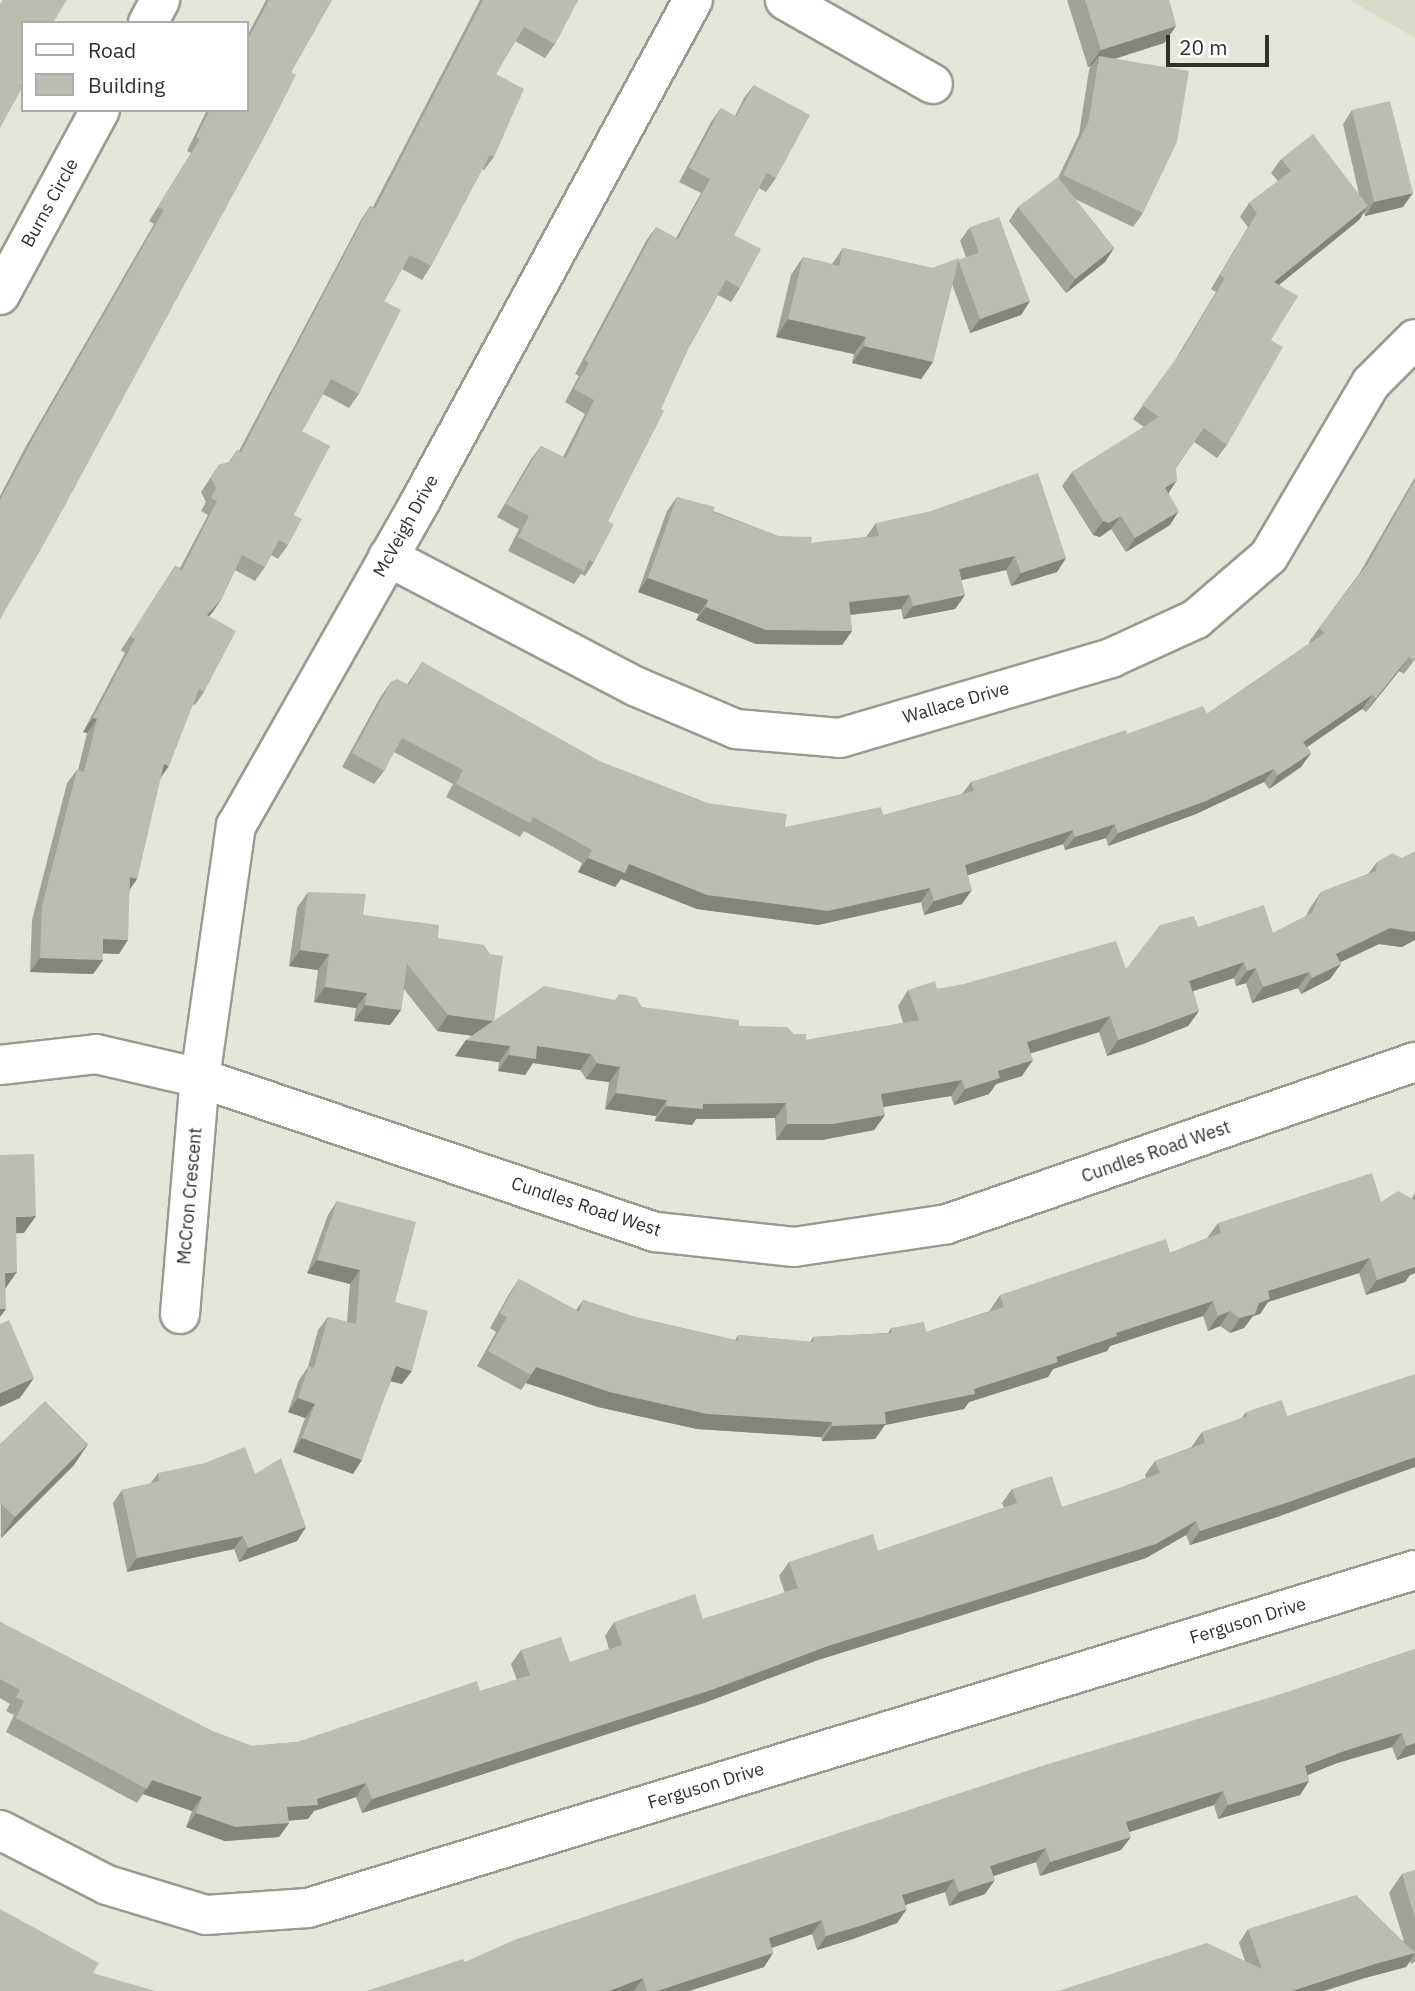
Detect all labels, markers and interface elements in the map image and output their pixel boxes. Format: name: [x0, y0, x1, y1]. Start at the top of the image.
legend: [21, 21, 248, 112]
scale bar: [1170, 21, 1273, 65]
text: 20 m: [1179, 33, 1228, 61]
text: Road: [88, 36, 136, 64]
text: Building: [88, 71, 165, 99]
street label: Burns Circle: [17, 155, 83, 251]
street label: McVeigh Drive: [369, 471, 443, 581]
street label: Wallace Drive: [900, 678, 1012, 728]
street label: Cundles Road West: [1079, 1116, 1233, 1188]
street label: McCron Crescent: [173, 1127, 207, 1265]
street label: Cundles Road West: [508, 1173, 664, 1241]
street label: Ferguson Drive: [1187, 1593, 1309, 1649]
street label: Ferguson Drive: [645, 1758, 767, 1814]

